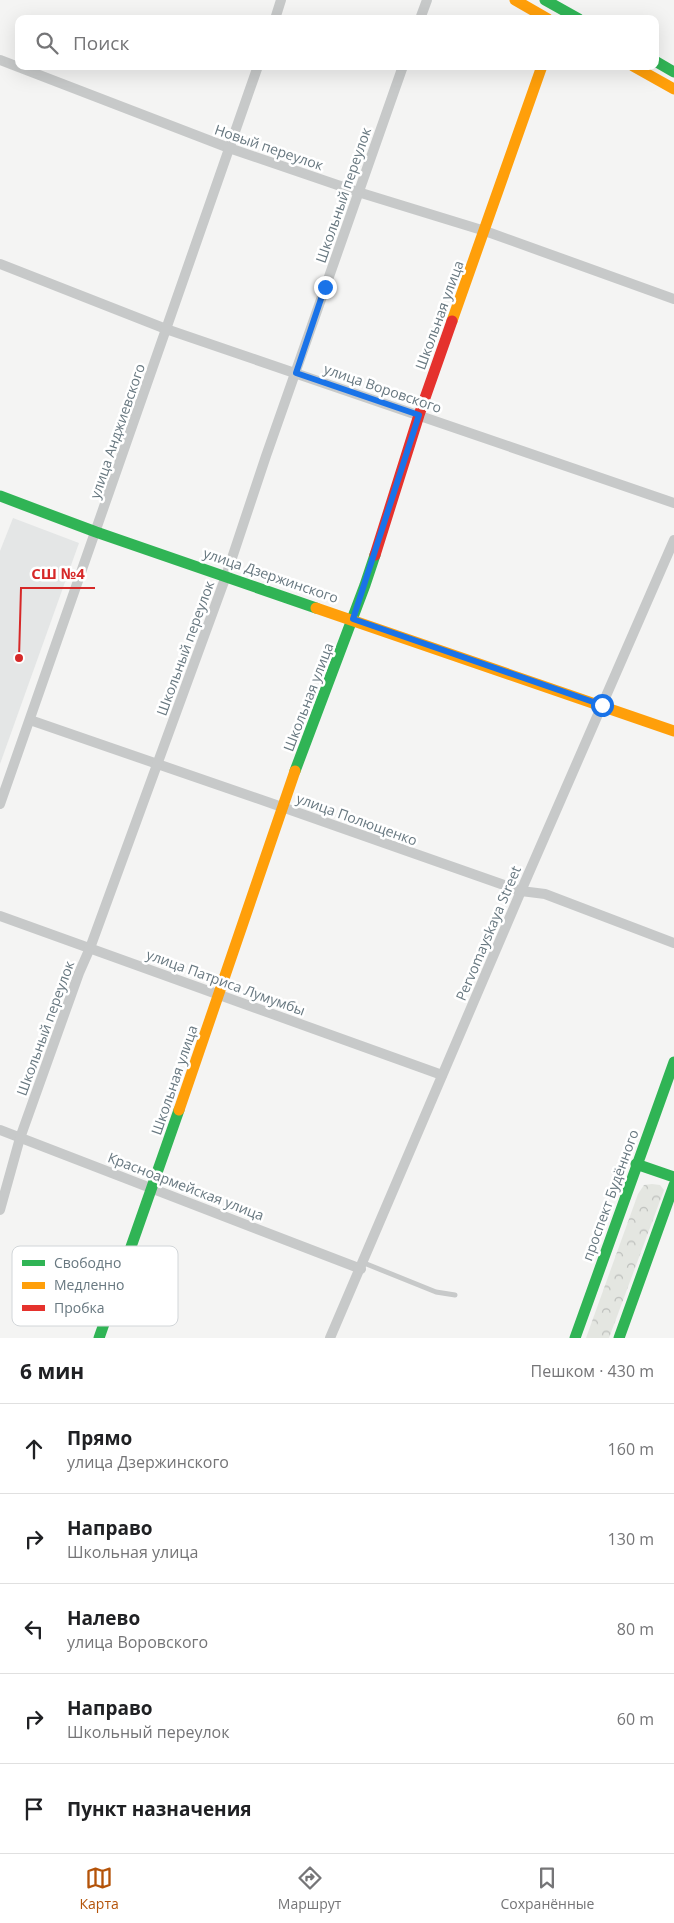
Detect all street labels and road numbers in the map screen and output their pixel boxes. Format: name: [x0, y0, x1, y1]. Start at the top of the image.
street label: Новый переулок: [212, 120, 327, 175]
street label: Школьный переулок: [311, 124, 375, 265]
street label: Школьная улица: [410, 258, 468, 372]
street label: улица Воровского: [322, 359, 444, 417]
street label: улица Анджиевского: [85, 361, 149, 501]
street label: улица Дзержинского: [201, 543, 341, 607]
street label: Школьный переулок: [152, 577, 219, 718]
street label: Школьная улица: [279, 640, 337, 754]
street label: улица Полющенко: [294, 788, 420, 850]
street label: Pervomayskaya Street: [451, 863, 525, 1003]
street label: улица Патриса Лумумбы: [144, 944, 308, 1020]
street label: Школьный переулок: [12, 957, 79, 1098]
street label: Школьная улица: [146, 1023, 202, 1137]
street label: проспект Будённого: [577, 1127, 643, 1263]
street label: Красноармейская улица: [105, 1147, 267, 1225]

